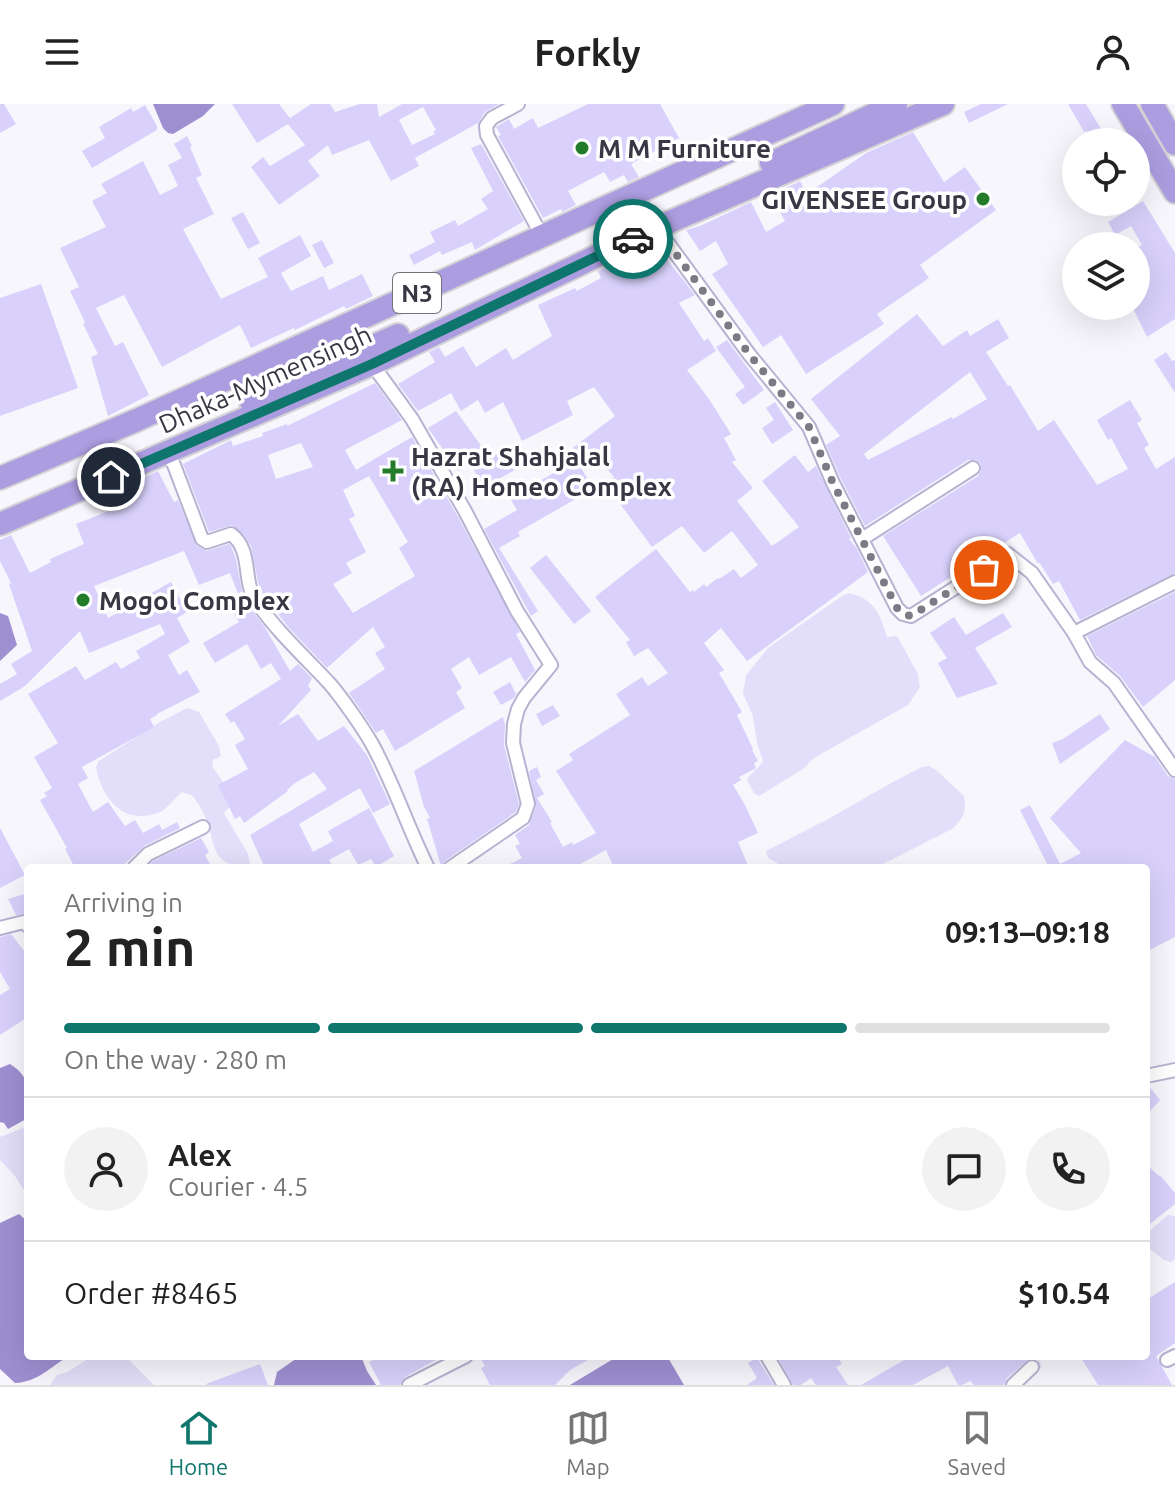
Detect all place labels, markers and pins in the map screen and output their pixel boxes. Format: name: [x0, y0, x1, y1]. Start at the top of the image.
place label: M M Furniture: [598, 134, 771, 163]
marker: M M Furniture: [573, 139, 591, 157]
place label: GIVENSEE Group: [761, 185, 967, 214]
marker: GIVENSEE Group: [974, 190, 992, 208]
place label: Hazrat Shahjalal (RA) Homeo Complex: [411, 442, 672, 501]
pin: [77, 443, 145, 511]
marker: Hazrat Shahjalal (RA) Homeo Complex: [382, 460, 404, 482]
pin: [950, 536, 1018, 604]
place label: Mogol Complex: [99, 586, 290, 615]
marker: Mogol Complex: [74, 591, 92, 609]

